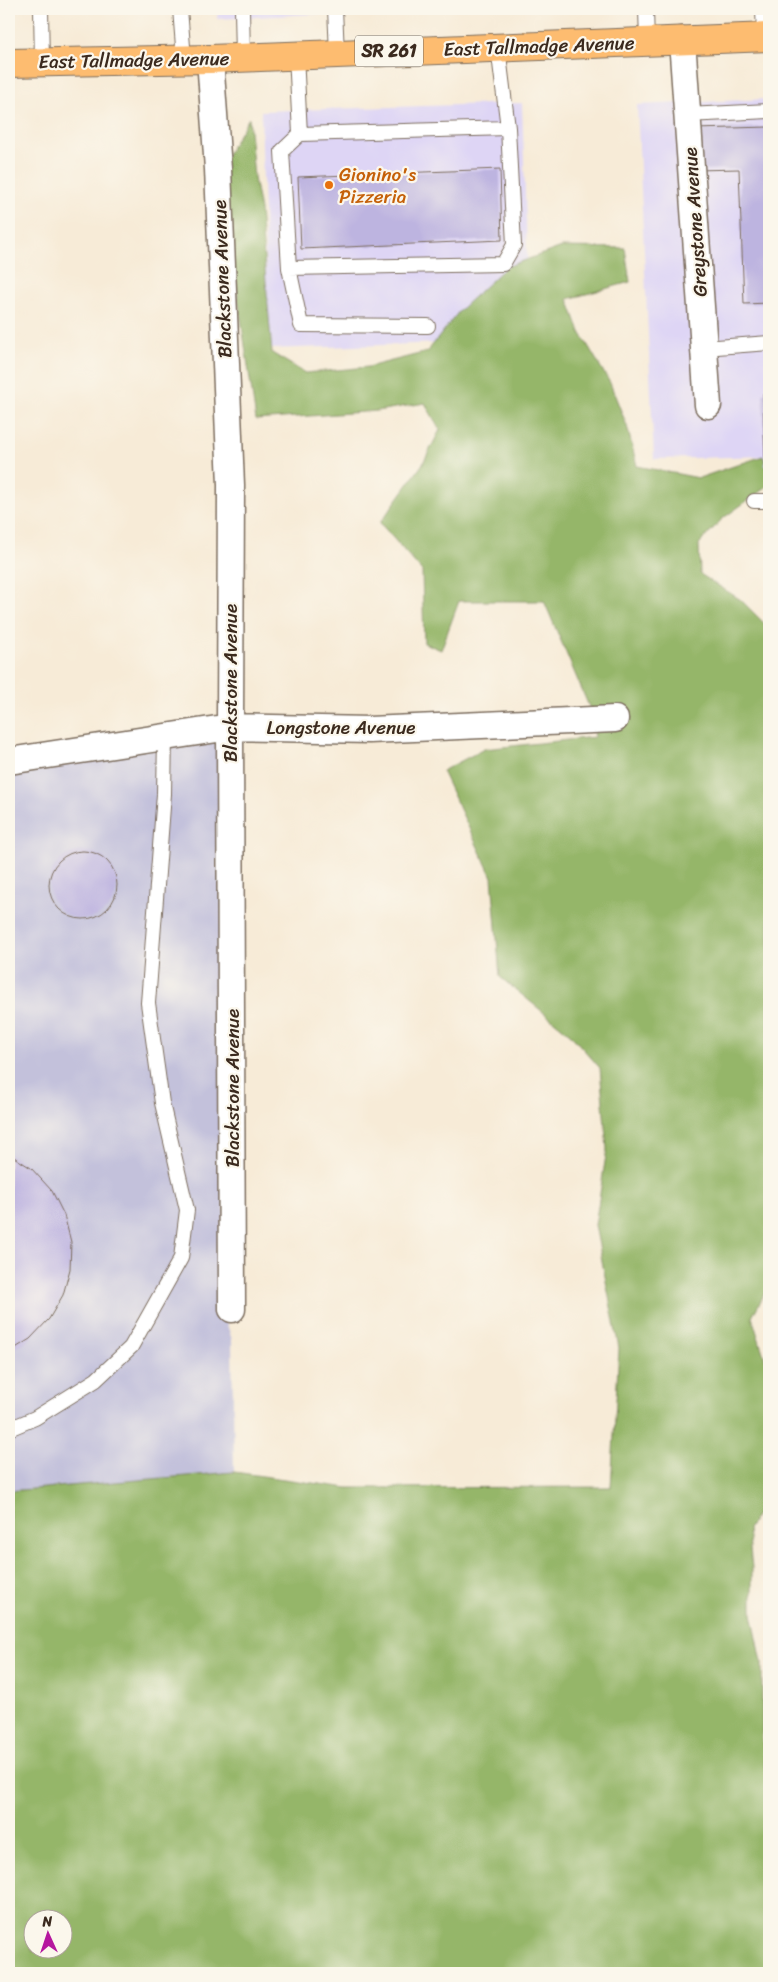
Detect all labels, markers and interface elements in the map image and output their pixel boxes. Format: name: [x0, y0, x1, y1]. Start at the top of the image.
street label: East Tallmadge Avenue: [443, 26, 635, 66]
road number: SR 261: [355, 36, 423, 66]
street label: East Tallmadge Avenue: [38, 42, 230, 78]
street label: Greystone Avenue: [673, 146, 717, 298]
place label: Gionino's Pizzeria: [339, 158, 416, 213]
marker: Gionino's Pizzeria: [323, 179, 335, 191]
street label: Blackstone Avenue: [203, 199, 241, 359]
street label: Blackstone Avenue: [214, 604, 247, 762]
street label: Longstone Avenue: [267, 711, 416, 744]
street label: Blackstone Avenue: [216, 1009, 249, 1167]
text: N: [41, 1909, 53, 1934]
north arrow: [22, 1910, 72, 1960]

